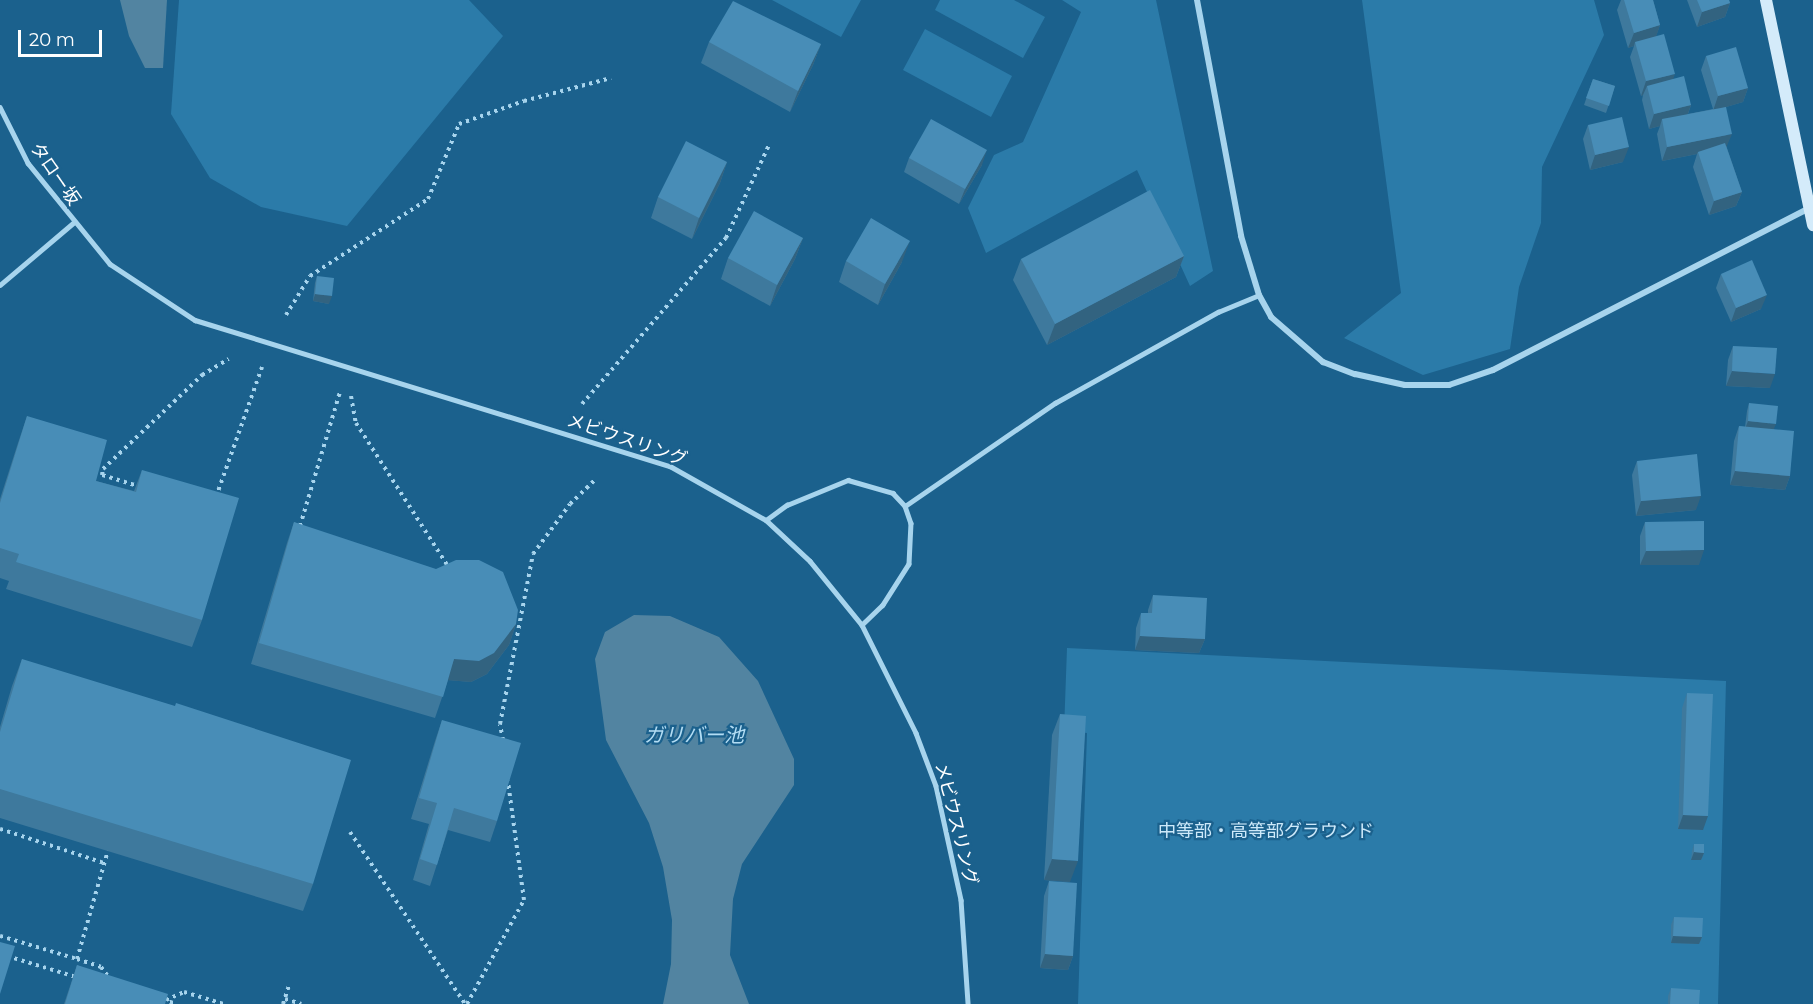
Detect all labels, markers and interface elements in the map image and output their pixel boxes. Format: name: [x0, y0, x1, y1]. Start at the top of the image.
scale bar: [21, 18, 105, 56]
text: 20 m: [29, 29, 75, 51]
street label: タロー坂: [26, 138, 84, 210]
street label: メビウスリング: [564, 409, 690, 471]
water label: ガリバー池: [644, 723, 744, 747]
street label: メビウスリング: [930, 760, 982, 888]
park label: 中等部・高等部グラウンド: [1158, 820, 1374, 842]

